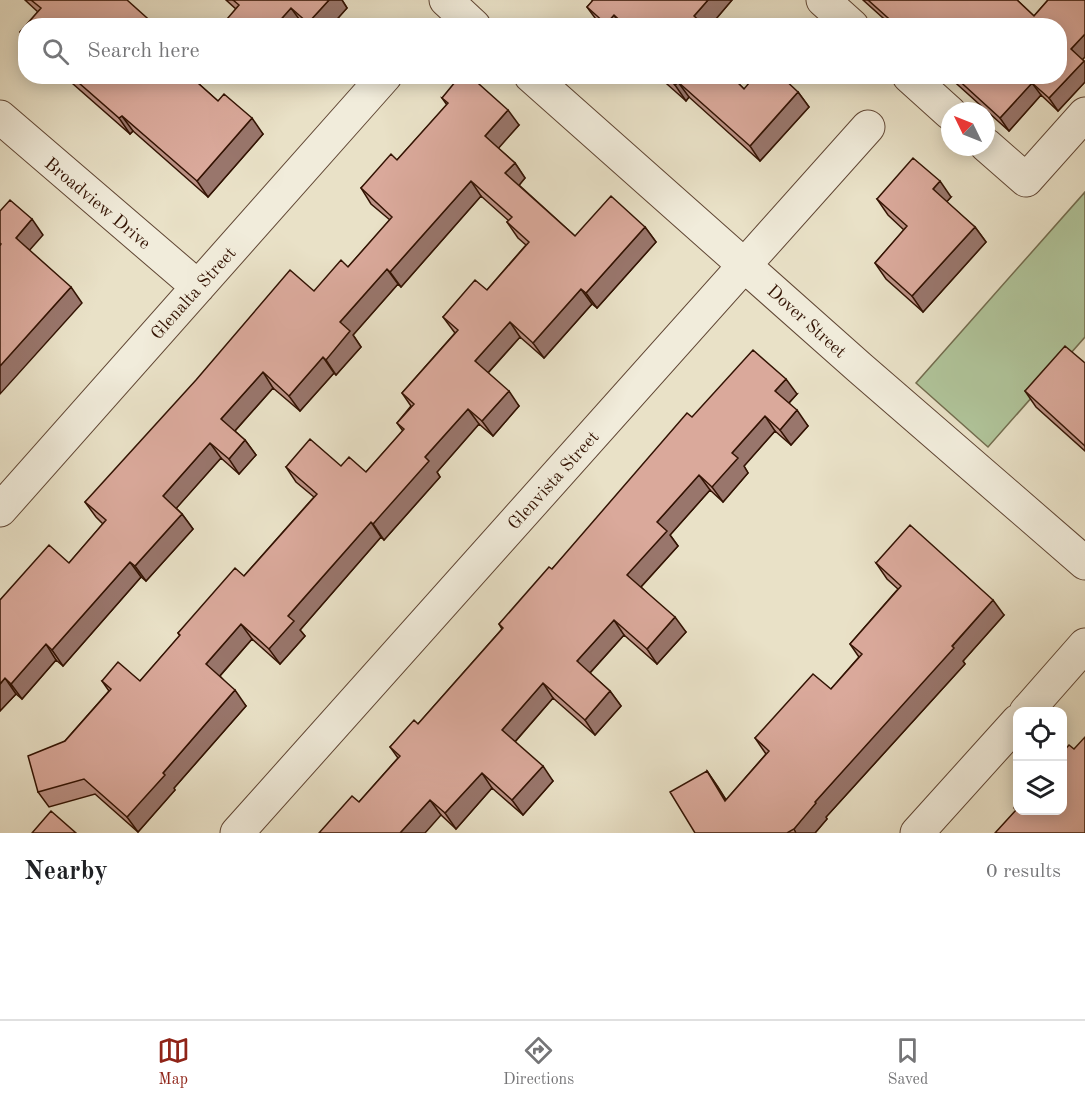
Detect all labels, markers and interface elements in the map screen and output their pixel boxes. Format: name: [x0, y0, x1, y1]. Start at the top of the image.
search box: [18, 18, 1067, 84]
icon: search: [39, 35, 72, 68]
text: Search here: [87, 40, 200, 62]
north arrow: [941, 102, 995, 156]
street label: Broadview Drive: [41, 154, 154, 253]
street label: Glenalta Street: [148, 244, 240, 343]
street label: Dover Street: [763, 282, 849, 362]
street label: Glenvista Street: [505, 428, 603, 533]
map controls: [1013, 707, 1067, 815]
button: locate: [1013, 707, 1067, 761]
button: layers: [1013, 761, 1067, 815]
text: Nearby: [24, 859, 108, 885]
text: 0 results: [986, 862, 1061, 882]
tab: Map: [157, 1034, 190, 1090]
tab: Directions: [503, 1034, 574, 1090]
tab: Saved: [888, 1034, 928, 1090]

